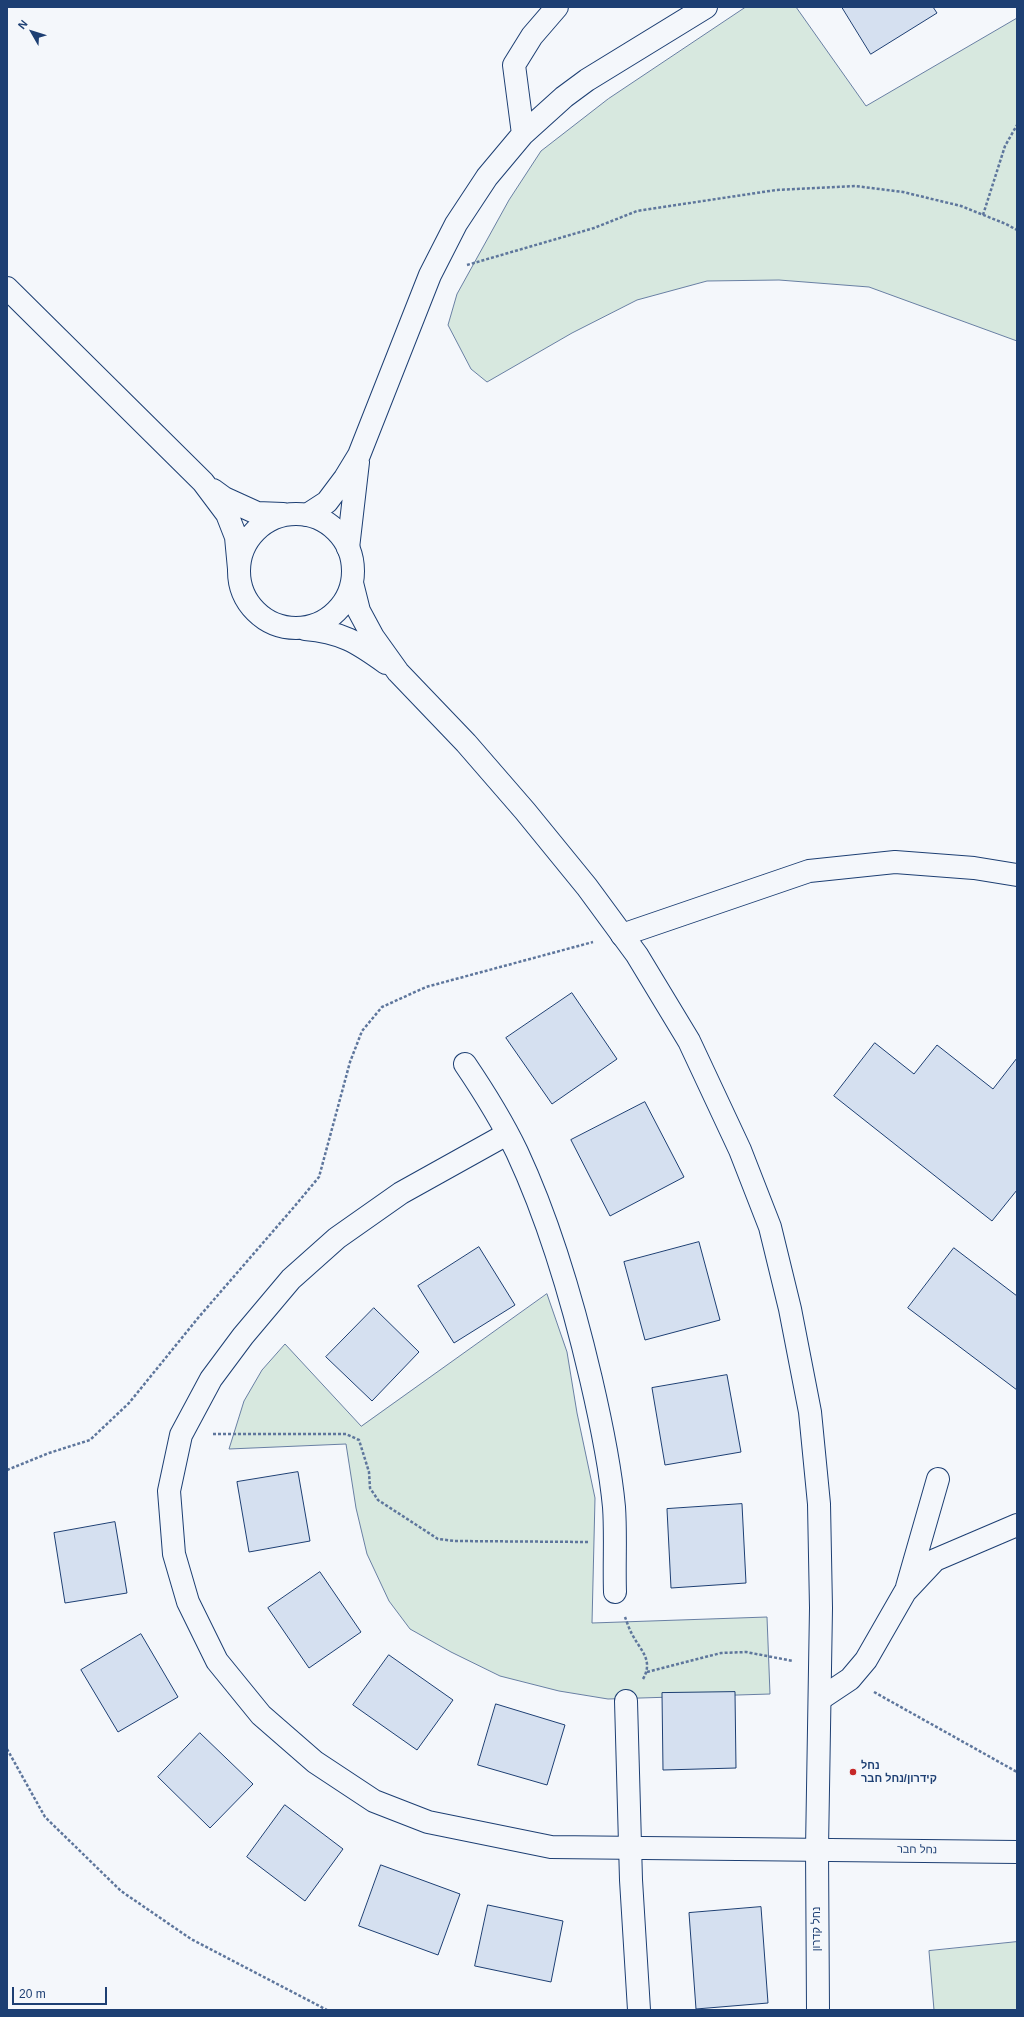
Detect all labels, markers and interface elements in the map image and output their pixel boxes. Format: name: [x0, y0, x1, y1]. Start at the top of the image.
north arrow: [12, 12, 52, 52]
text: N: [16, 18, 30, 31]
place label: נחל קידרון/נחל חבר: [861, 1759, 937, 1785]
marker: נחל קידרון/נחל חבר: [848, 1767, 858, 1777]
street label: נחל חבר: [897, 1843, 937, 1857]
street label: נחל קדרון: [810, 1907, 824, 1951]
scale bar: [14, 1979, 109, 2005]
text: 20 m: [19, 1987, 46, 2001]

